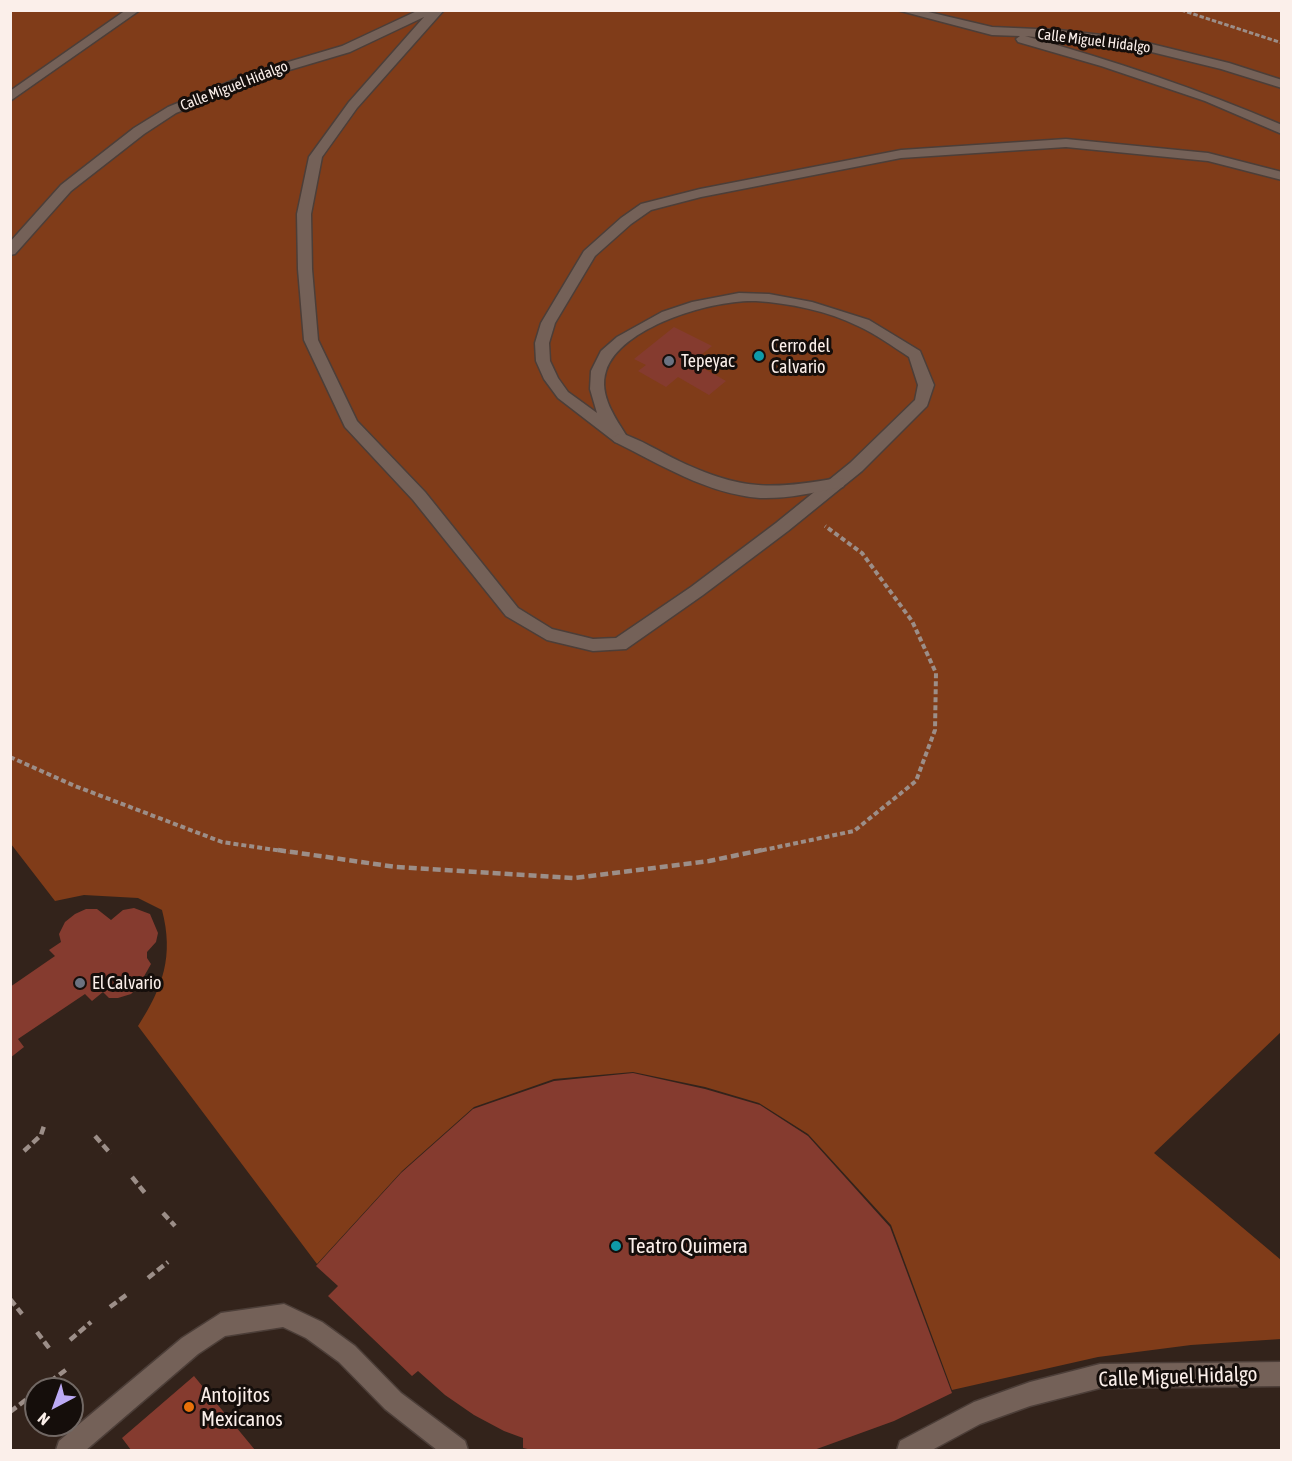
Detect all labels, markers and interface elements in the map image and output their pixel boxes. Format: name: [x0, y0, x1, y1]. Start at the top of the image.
street label: Calle Miguel Hidalgo: [1037, 25, 1151, 57]
street label: Calle Miguel Hidalgo: [178, 57, 290, 115]
place label: Cerro del Calvario: [771, 335, 830, 378]
marker: Cerro del Calvario: [752, 349, 766, 363]
place label: Tepeyac: [681, 350, 735, 372]
marker: Tepeyac: [662, 354, 676, 368]
place label: El Calvario: [92, 972, 161, 994]
marker: El Calvario: [73, 976, 87, 990]
place label: Teatro Quimera: [628, 1233, 748, 1259]
marker: Teatro Quimera: [609, 1239, 623, 1253]
street label: Calle Miguel Hidalgo: [1098, 1362, 1258, 1392]
north arrow: [24, 1377, 84, 1437]
place label: Antojitos Mexicanos: [201, 1382, 283, 1432]
marker: Antojitos Mexicanos: [182, 1400, 196, 1414]
text: N: [34, 1409, 53, 1429]

